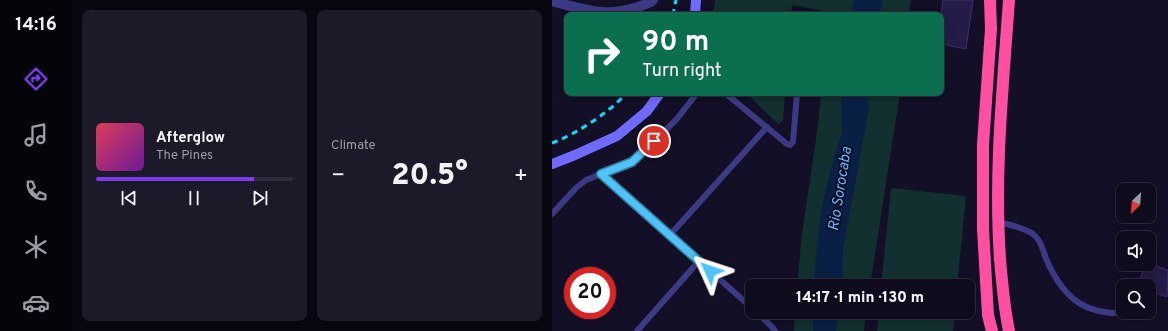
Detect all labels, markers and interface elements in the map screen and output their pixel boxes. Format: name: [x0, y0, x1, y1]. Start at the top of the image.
text: 14:16: [15, 14, 57, 37]
text: 90 m: [642, 25, 709, 61]
icon: right: [576, 28, 628, 80]
text: Turn right: [642, 60, 722, 83]
icon: directions: [22, 65, 50, 93]
icon: music: [22, 121, 50, 149]
pin: [637, 124, 671, 158]
text: Afterglow: [156, 129, 225, 148]
icon: arrive: [643, 130, 665, 152]
text: Climate: [331, 138, 376, 154]
water label: Rio Sorocaba: [825, 145, 857, 232]
text: The Pines: [156, 148, 213, 164]
text: 20.5°: [391, 158, 468, 195]
text: −: [331, 163, 345, 190]
text: +: [514, 163, 528, 190]
icon: phone: [22, 177, 50, 205]
north arrow: [1116, 183, 1156, 223]
map controls: [1116, 183, 1156, 319]
icon: previous: [118, 187, 140, 209]
icon: pause: [183, 187, 205, 209]
icon: next: [249, 187, 271, 209]
button: sound: [1116, 231, 1156, 271]
icon: climate: [22, 233, 50, 261]
position arrow: [689, 250, 731, 292]
speed limit sign: 20: [564, 267, 616, 319]
button: search: [1116, 279, 1156, 319]
icon: car: [22, 289, 50, 317]
text: 14:17 · 1 min · 130 m: [796, 289, 924, 308]

